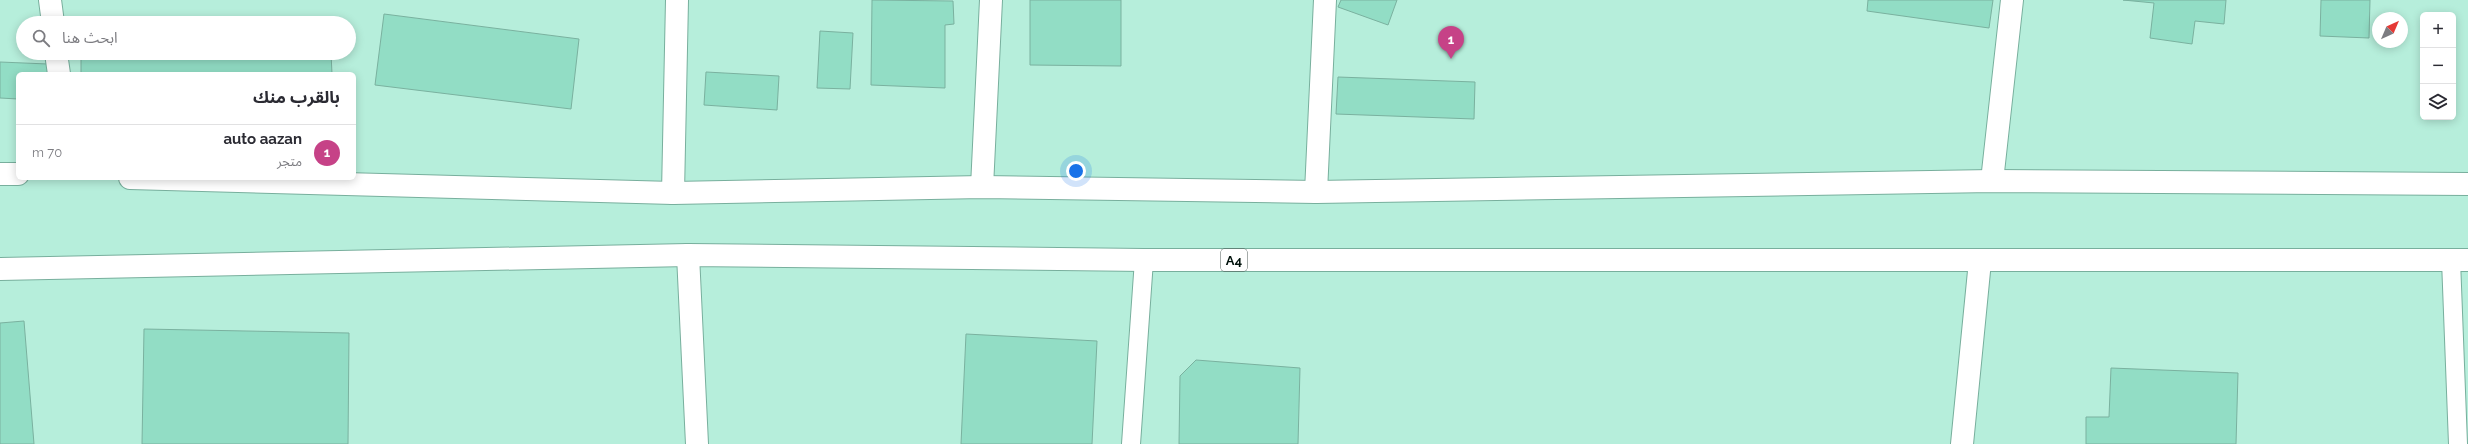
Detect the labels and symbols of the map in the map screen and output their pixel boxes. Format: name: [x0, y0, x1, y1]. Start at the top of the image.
north arrow: [2372, 12, 2408, 48]
pin: 1: [1438, 26, 1464, 59]
your location: [1066, 161, 1086, 181]
road number: A4: [1221, 249, 1247, 271]

